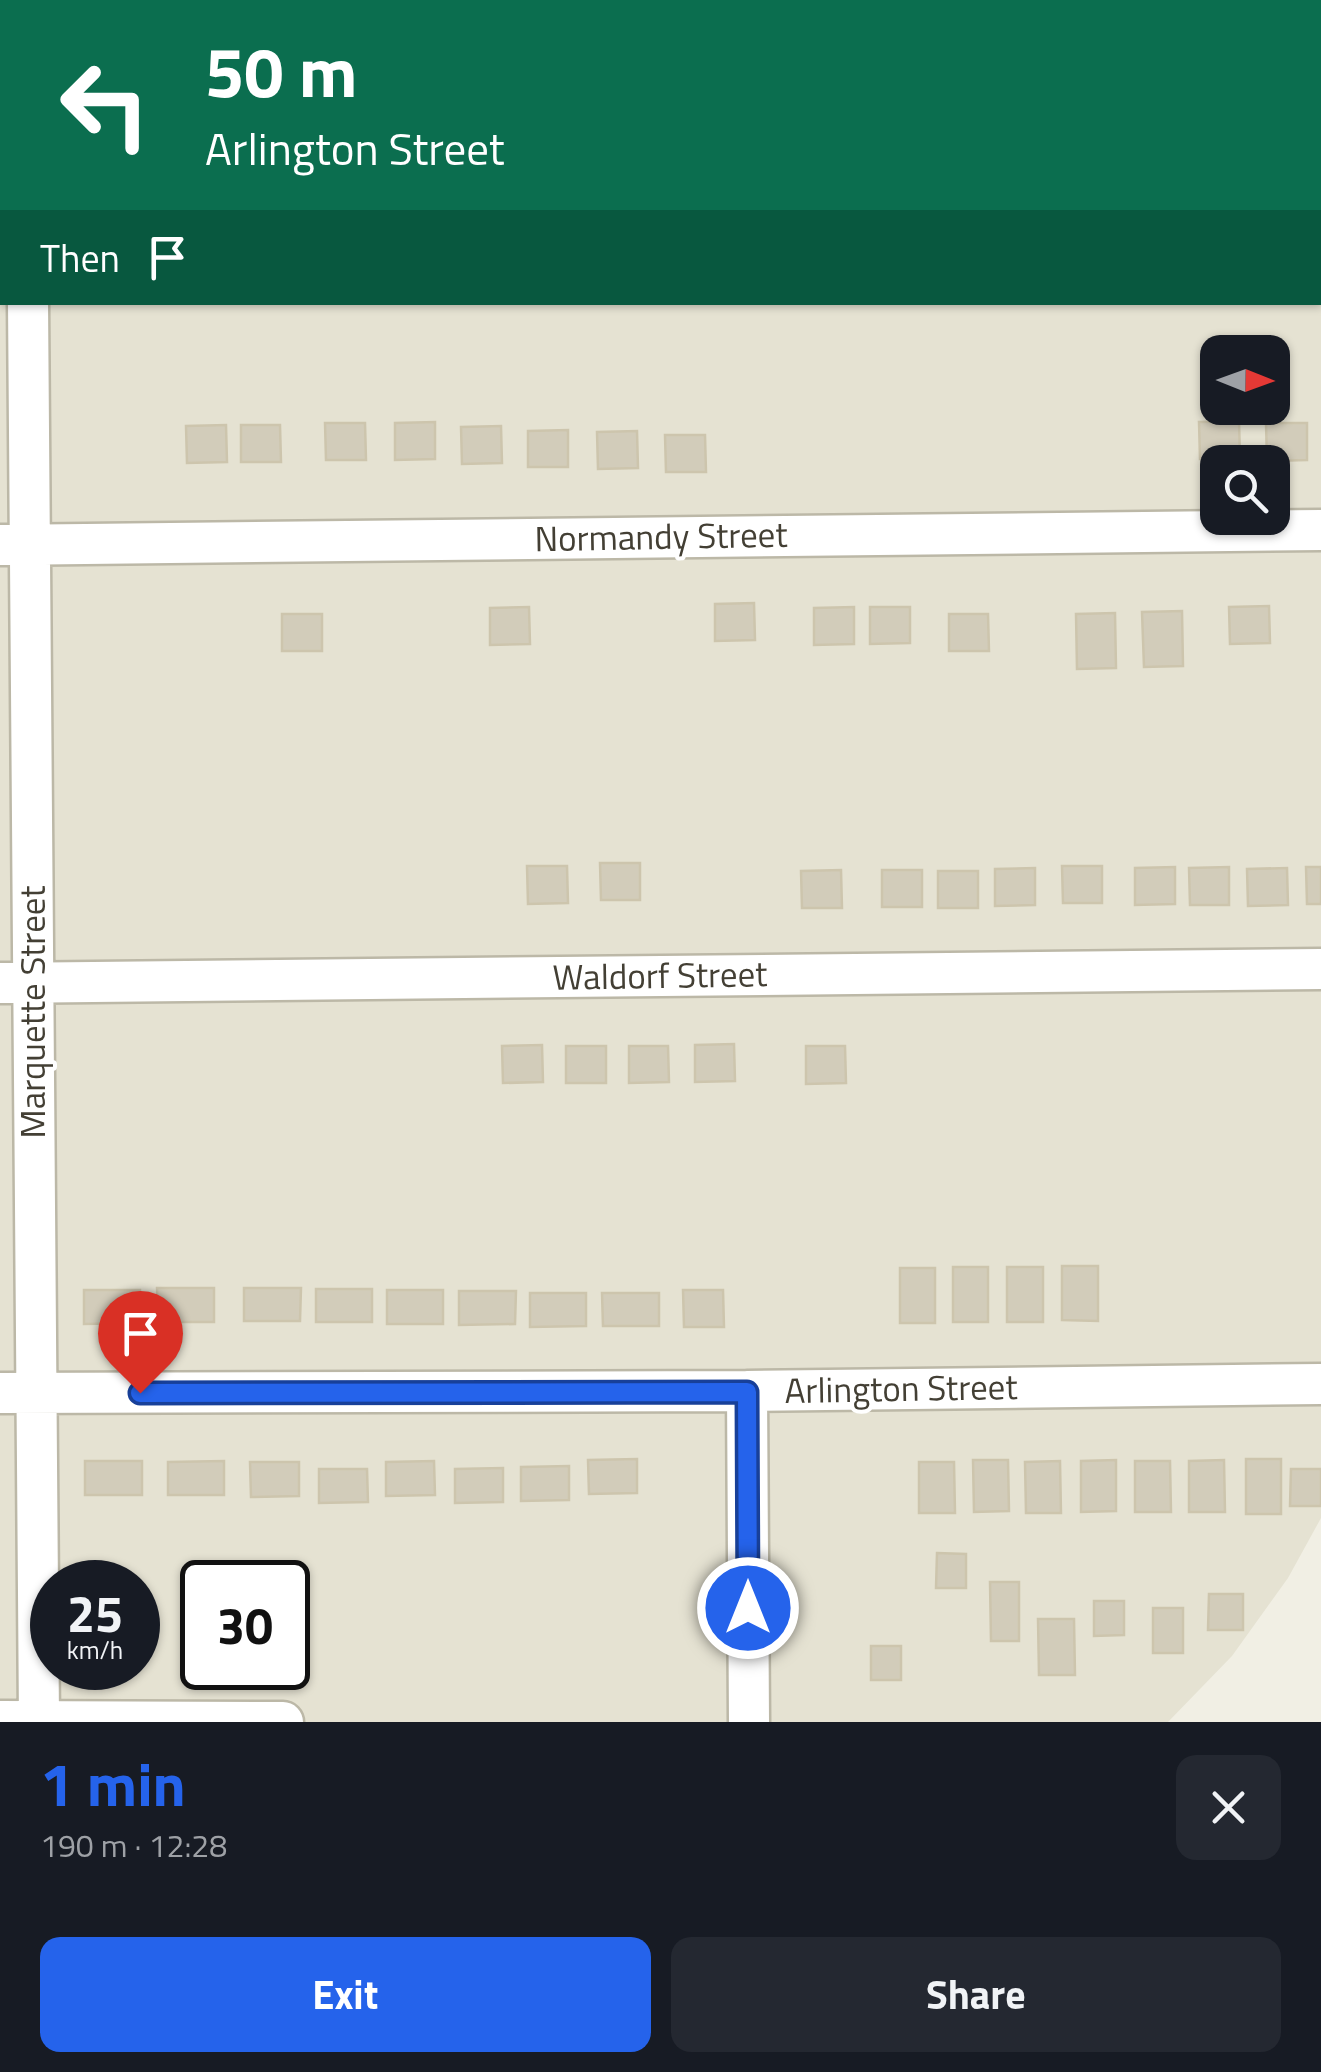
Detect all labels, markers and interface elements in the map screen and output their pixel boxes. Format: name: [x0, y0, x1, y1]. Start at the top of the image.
text: 50 m: [205, 18, 358, 124]
icon: left: [40, 40, 170, 170]
text: Arlington Street: [205, 114, 505, 182]
text: Then: [40, 229, 120, 287]
icon: arrive: [140, 230, 195, 285]
north arrow: [1200, 335, 1290, 425]
map controls: [1200, 335, 1290, 535]
button: search: [1200, 445, 1290, 535]
street label: Normandy Street: [534, 507, 788, 565]
street label: Marquette Street: [5, 885, 59, 1139]
street label: Waldorf Street: [552, 946, 768, 1004]
pin: [98, 1291, 183, 1394]
icon: arrive: [113, 1306, 168, 1361]
street label: Arlington Street: [784, 1359, 1018, 1417]
position arrow: [696, 1556, 800, 1660]
speed limit sign: 30: [180, 1560, 310, 1690]
text: 25: [67, 1575, 123, 1651]
text: km/h: [67, 1631, 123, 1669]
text: 1 min: [40, 1738, 186, 1829]
button: close: [1176, 1755, 1281, 1860]
text: 190 m · 12:28: [40, 1821, 227, 1869]
button: Exit: [40, 1937, 651, 2052]
button: Share: [671, 1937, 1281, 2052]

